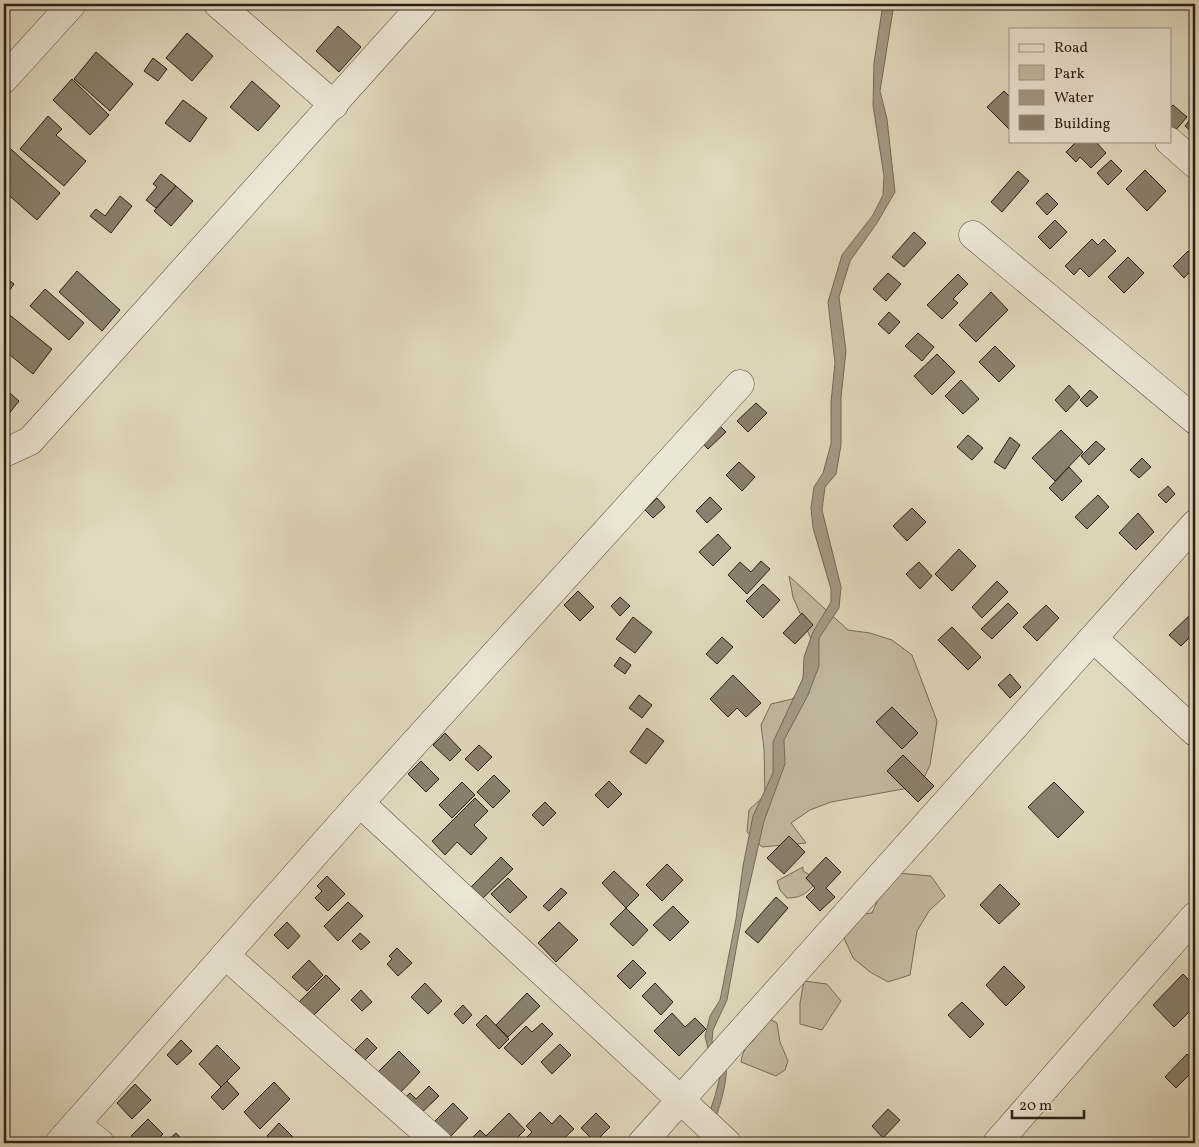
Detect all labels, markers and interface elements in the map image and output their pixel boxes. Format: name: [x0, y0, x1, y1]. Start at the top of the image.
legend: [1009, 28, 1172, 142]
text: Road: [1054, 38, 1088, 59]
text: Park: [1054, 64, 1085, 85]
text: Water: [1054, 88, 1094, 109]
text: Building: [1054, 114, 1111, 135]
scale bar: [1012, 1087, 1084, 1119]
text: 20 m: [1019, 1096, 1052, 1117]

